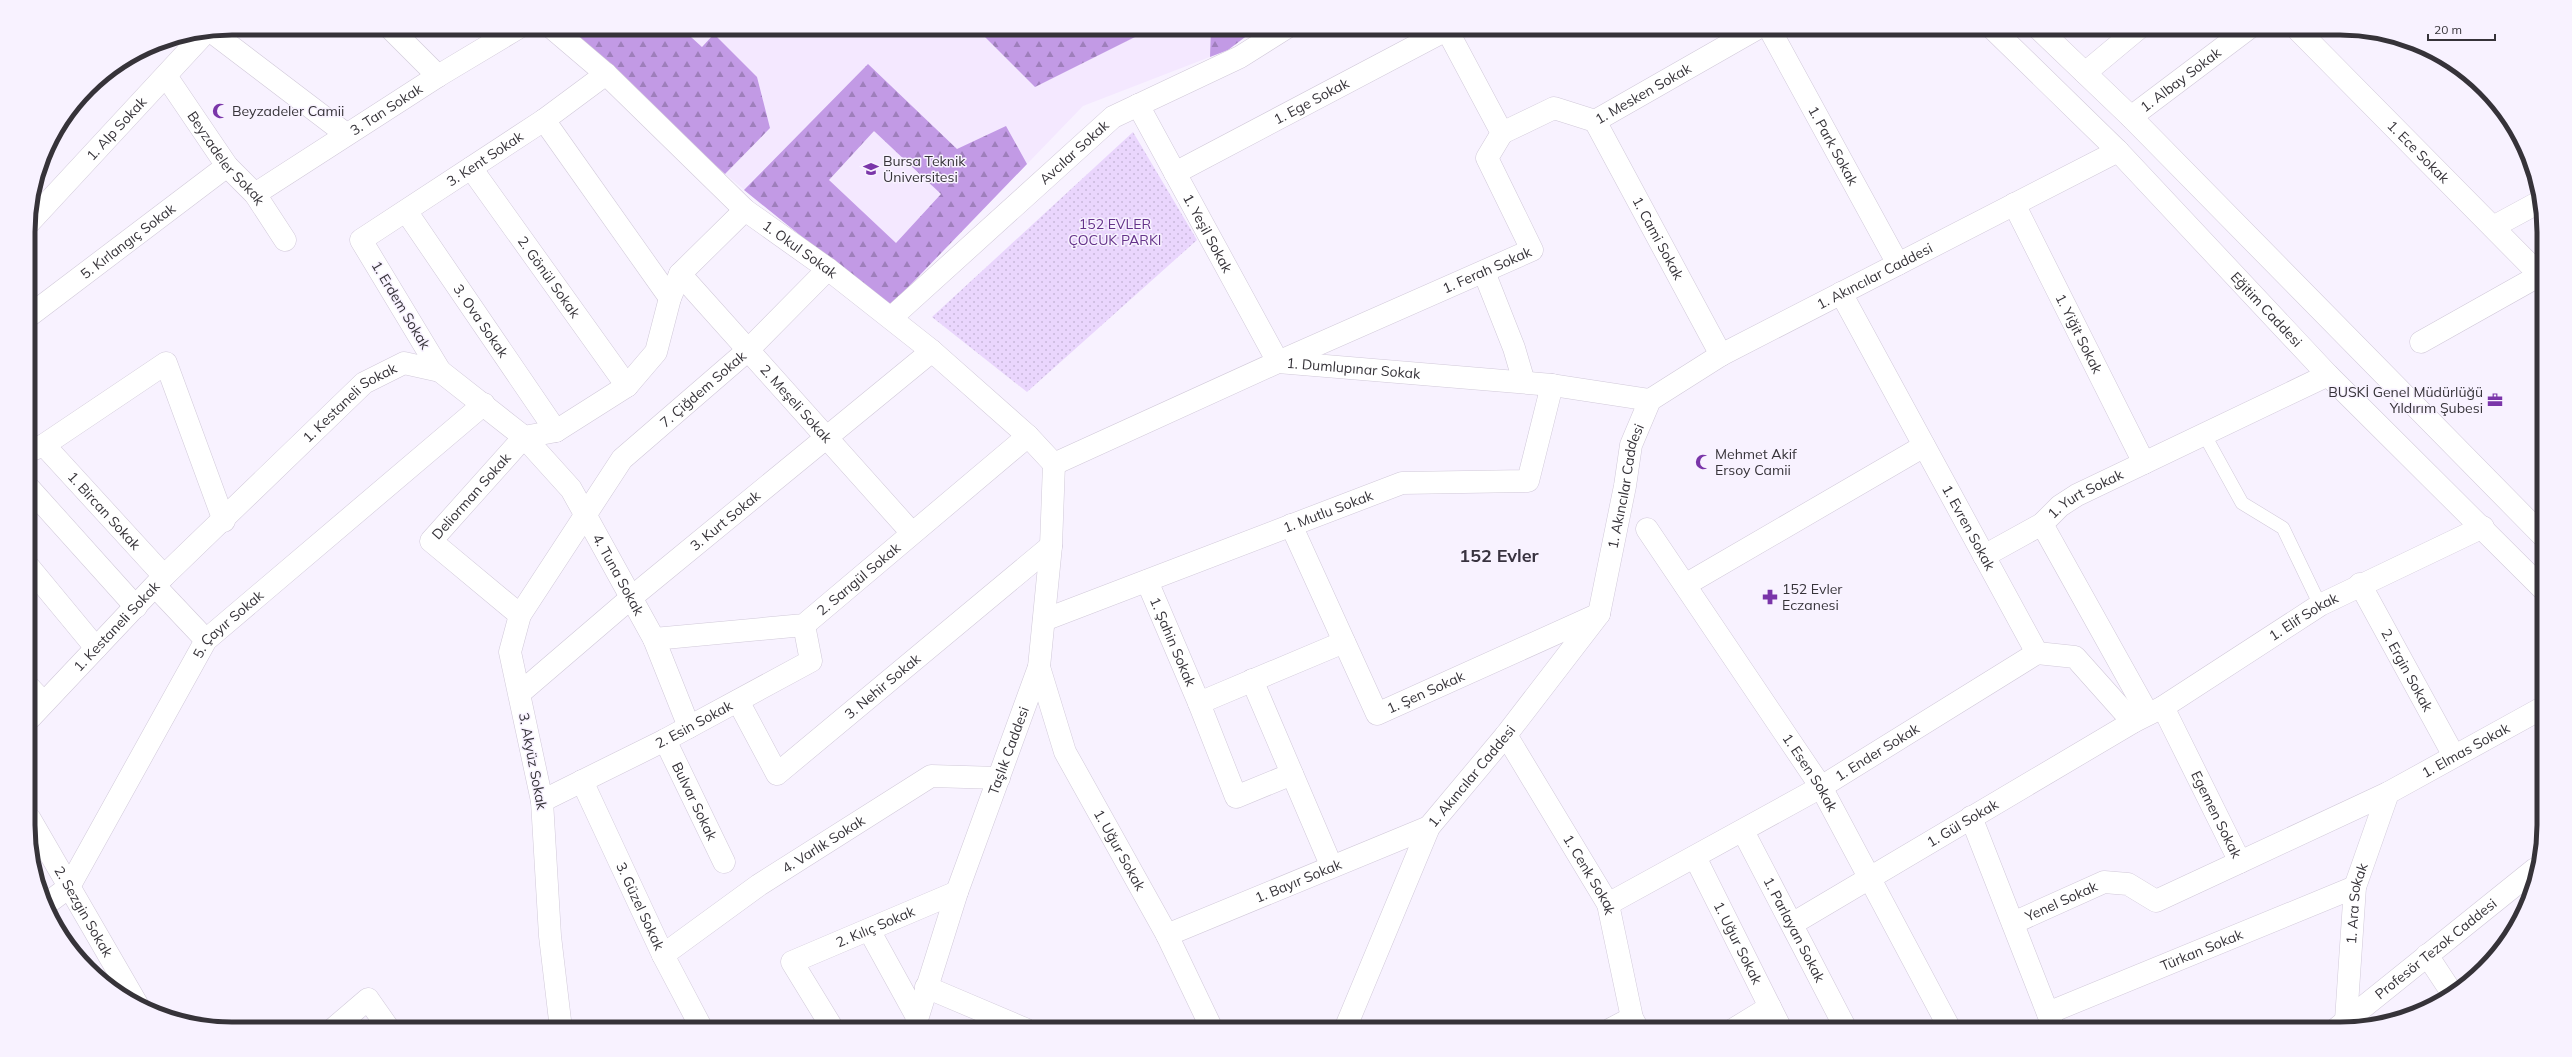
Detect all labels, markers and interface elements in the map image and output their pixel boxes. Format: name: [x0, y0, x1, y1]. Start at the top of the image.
scale bar: [2428, 16, 2495, 42]
text: 20 m: [2434, 22, 2462, 37]
street label: 1. Albay Sokak: [2137, 43, 2225, 116]
street label: 1. Mesken Sokak: [1592, 59, 1695, 128]
street label: 1. Ege Sokak: [1270, 74, 1353, 128]
street label: 3. Tan Sokak: [347, 79, 426, 139]
street label: 1. Alp Sokak: [82, 92, 151, 164]
mosque icon: Beyzadeler Camii: [211, 102, 229, 120]
place label: Beyzadeler Camii: [232, 102, 344, 120]
street label: 1. Park Sokak: [1804, 103, 1863, 189]
street label: Beyzadeler Sokak: [183, 108, 269, 209]
street label: Avcılar Sokak: [1036, 116, 1113, 188]
street label: 1. Ece Sokak: [2383, 117, 2454, 187]
street label: 3. Kent Sokak: [443, 127, 527, 190]
place label: Bursa Teknik Üniversitesi: [883, 152, 966, 186]
school or university icon: Bursa Teknik Üniversitesi: [862, 160, 880, 178]
street label: 1. Yeşil Sokak: [1179, 191, 1237, 276]
street label: 1. Cami Sokak: [1628, 193, 1688, 283]
street label: 5. Kırlangıç Sokak: [77, 199, 180, 283]
park label: 152 EVLER ÇOCUK PARKI: [1068, 215, 1162, 249]
street label: 1. Okul Sokak: [759, 216, 842, 283]
street label: 2. Gönül Sokak: [514, 233, 585, 322]
street label: 1. Akıncılar Caddesi: [1814, 239, 1935, 313]
street label: 1. Ferah Sokak: [1440, 242, 1535, 297]
street label: 1. Erdem Sokak: [368, 258, 435, 353]
street label: Eğitim Caddesi: [2227, 268, 2306, 351]
street label: 3. Ova Sokak: [450, 281, 513, 362]
street label: 1. Yiğit Sokak: [2051, 291, 2107, 377]
street label: 7. Çiğdem Sokak: [656, 346, 750, 431]
street label: 1. Dumlupınar Sokak: [1286, 354, 1422, 383]
street label: 1. Kestaneli Sokak: [299, 359, 401, 446]
street label: 2. Meşeli Sokak: [756, 361, 836, 447]
place label: BUSKİ Genel Müdürlüğü Yıldırım Şubesi: [2328, 383, 2483, 417]
office icon: BUSKİ Genel Müdürlüğü Yıldırım Şubesi: [2486, 391, 2504, 409]
street label: 1. Akıncılar Caddesi: [1603, 421, 1648, 550]
place label: Mehmet Akif Ersoy Camii: [1715, 445, 1797, 479]
street label: Deliorman Sokak: [428, 449, 515, 543]
mosque icon: Mehmet Akif Ersoy Camii: [1694, 453, 1712, 471]
street label: 1. Yurt Sokak: [2044, 465, 2127, 522]
street label: 1. Bircan Sokak: [64, 468, 145, 554]
street label: 1. Evren Sokak: [1938, 482, 2000, 574]
street label: 3. Kurt Sokak: [686, 486, 765, 555]
street label: 1. Mutlu Sokak: [1280, 486, 1376, 537]
street label: 4. Tuna Sokak: [589, 530, 648, 619]
street label: 2. Sarıgül Sokak: [813, 538, 905, 619]
district label: 152 Evler: [1459, 544, 1540, 567]
street label: 1. Kestaneli Sokak: [70, 577, 164, 675]
place label: 152 Evler Eczanesi: [1782, 580, 1843, 614]
street label: 5. Çayır Sokak: [189, 586, 268, 661]
pharmacy icon: 152 Evler Eczanesi: [1761, 588, 1779, 606]
street label: 1. Elif Sokak: [2266, 588, 2342, 645]
street label: 1. Şahin Sokak: [1146, 594, 1200, 690]
street label: 2. Ergin Sokak: [2377, 625, 2437, 715]
street label: 3. Nehir Sokak: [841, 649, 925, 723]
street label: 1. Şen Sokak: [1384, 667, 1468, 717]
street label: 2. Esin Sokak: [652, 696, 736, 752]
street label: Taşlık Caddesi: [984, 704, 1033, 797]
street label: 3. Akyüz Sokak: [515, 711, 551, 812]
street label: 1. Elmas Sokak: [2419, 718, 2513, 782]
street label: 1. Ender Sokak: [1832, 719, 1923, 785]
street label: 1. Akıncılar Caddesi: [1424, 722, 1519, 831]
street label: 1. Esen Sokak: [1778, 730, 1842, 815]
street label: Bulvar Sokak: [668, 759, 722, 844]
street label: Egemen Sokak: [2187, 768, 2246, 862]
street label: 1. Gül Sokak: [1923, 795, 2002, 851]
street label: 1. Uğur Sokak: [1090, 806, 1150, 894]
street label: 4. Varlık Sokak: [778, 811, 869, 877]
street label: 1. Cenk Sokak: [1559, 831, 1619, 917]
street label: 1. Bayır Sokak: [1252, 855, 1345, 907]
street label: 3. Güzel Sokak: [612, 859, 669, 954]
street label: 1. Ara Sokak: [2342, 860, 2372, 945]
street label: 2. Sezgin Sokak: [50, 863, 117, 961]
street label: 1. Parlayan Sokak: [1759, 874, 1829, 986]
street label: Yenel Sokak: [2021, 877, 2101, 926]
street label: Profesör Tezok Caddesi: [2371, 894, 2500, 1003]
street label: 1. Uğur Sokak: [1710, 898, 1767, 988]
street label: 2. Kılıç Sokak: [833, 902, 918, 951]
street label: Türkan Sokak: [2158, 925, 2246, 975]

